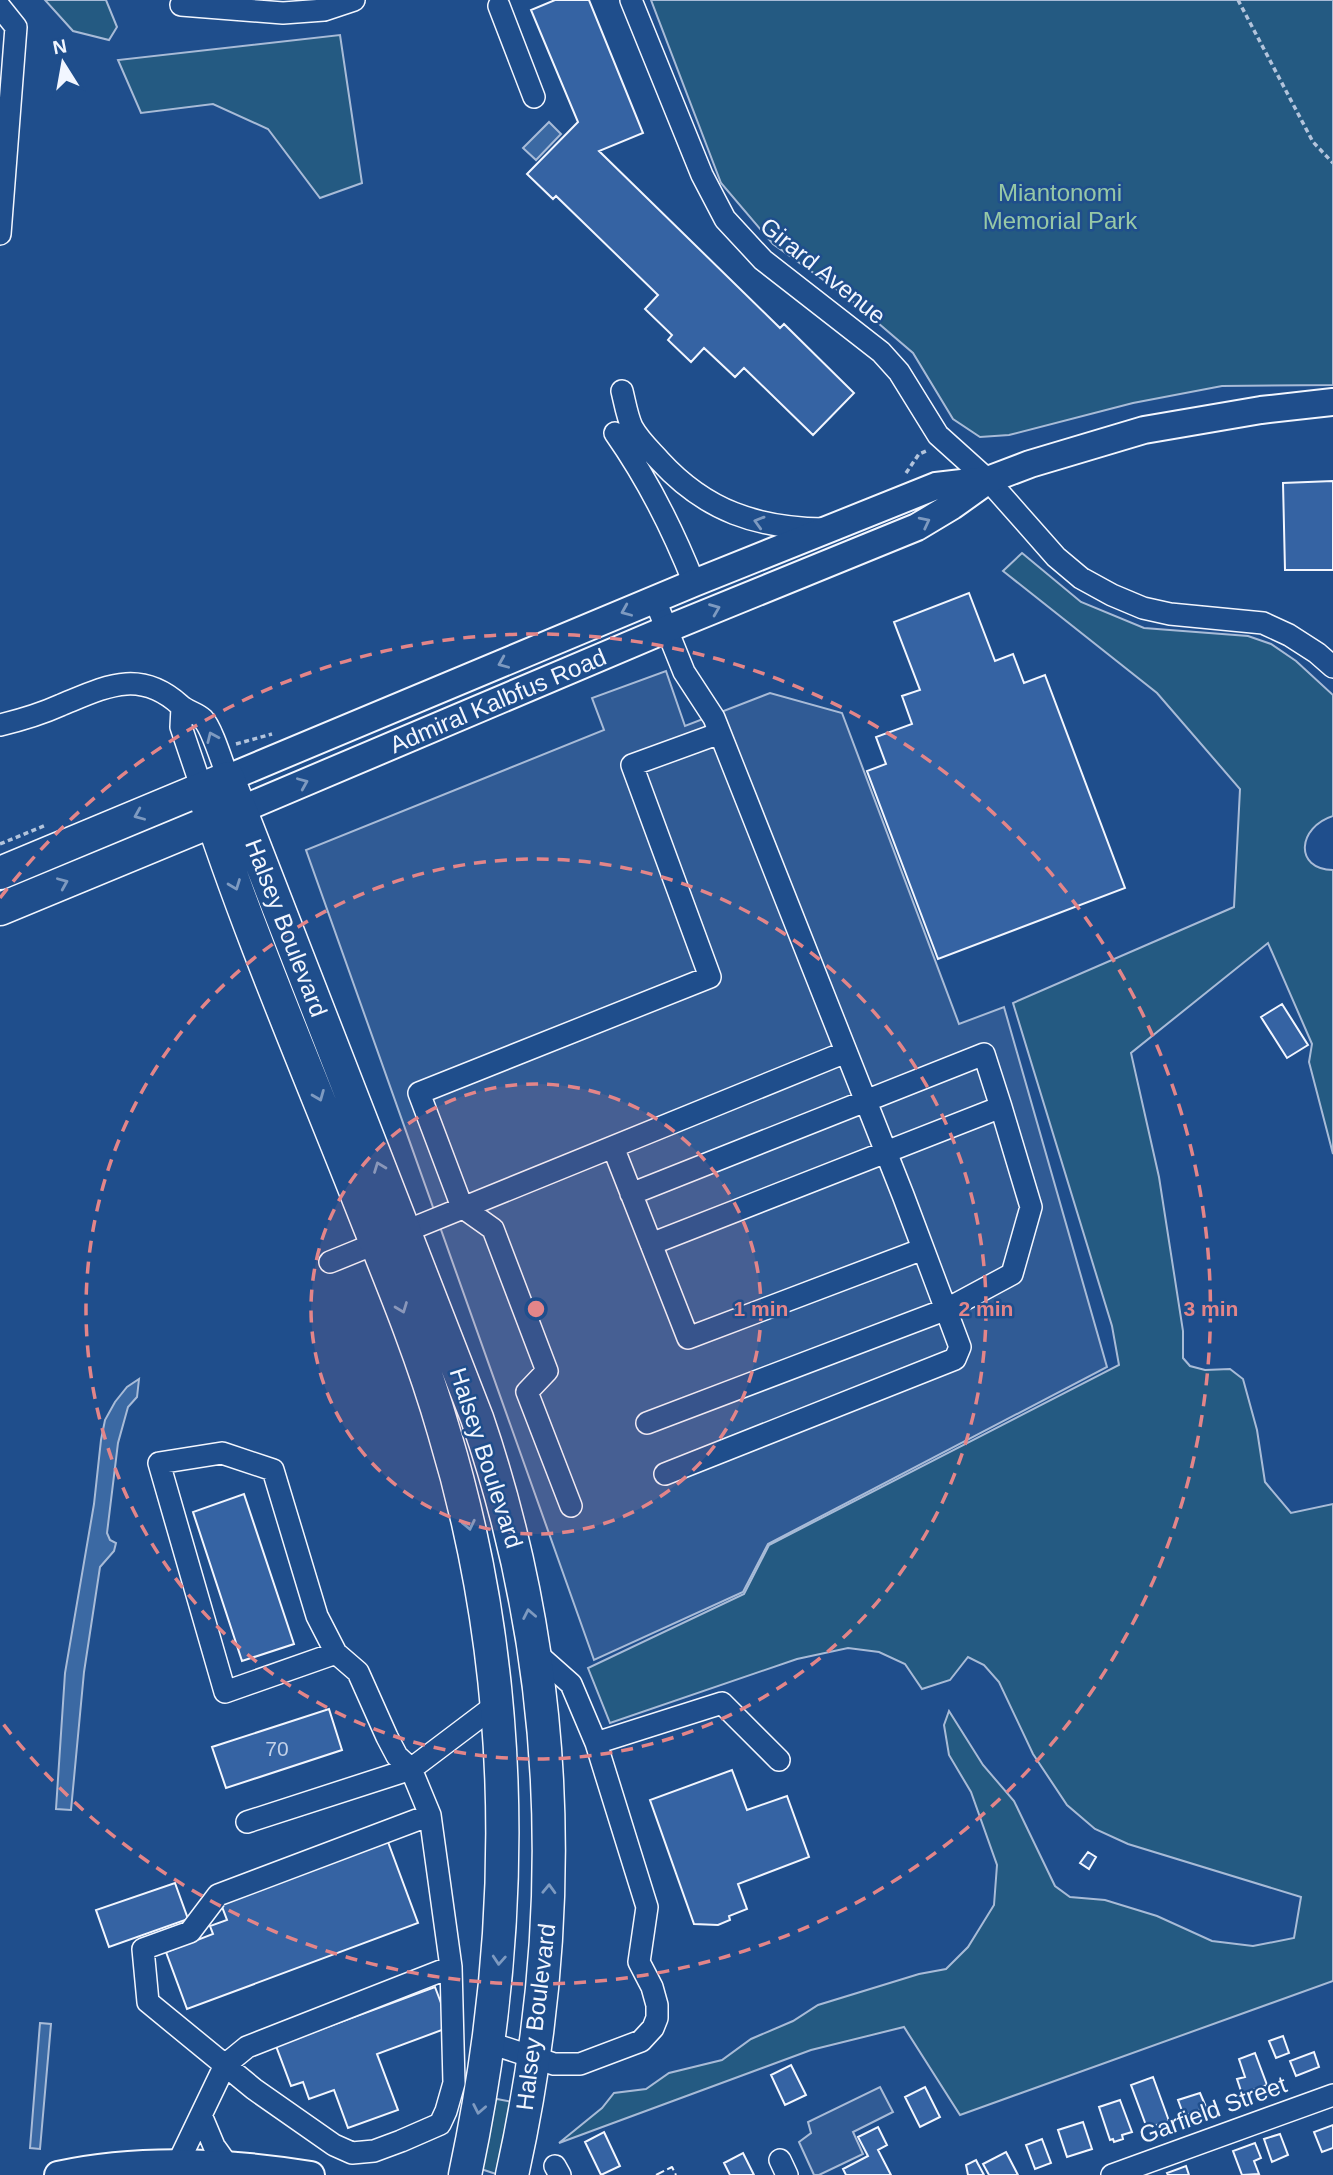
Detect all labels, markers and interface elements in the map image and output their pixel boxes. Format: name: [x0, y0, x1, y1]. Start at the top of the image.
north arrow: [28, 28, 98, 98]
text: N: [51, 35, 69, 58]
park label: Miantonomi Memorial Park: [983, 179, 1138, 234]
street label: Girard Avenue: [755, 212, 891, 329]
one-way arrow: [753, 515, 765, 530]
one-way arrow: [918, 517, 930, 531]
one-way arrow: [621, 603, 633, 617]
one-way arrow: [708, 603, 721, 617]
street label: Admiral Kalbfus Road: [386, 643, 610, 758]
one-way arrow: [498, 655, 510, 669]
one-way arrow: [206, 732, 220, 744]
one-way arrow: [296, 778, 308, 792]
one-way arrow: [134, 807, 146, 821]
street label: Halsey Boulevard: [240, 835, 333, 1020]
one-way arrow: [56, 877, 68, 891]
one-way arrow: [227, 878, 241, 890]
one-way arrow: [310, 1090, 324, 1102]
one-way arrow: [374, 1162, 388, 1174]
centre of rings: [524, 1297, 548, 1321]
text: 1 min: [734, 1297, 788, 1320]
text: 2 min: [959, 1297, 1013, 1320]
text: 3 min: [1184, 1297, 1238, 1320]
one-way arrow: [393, 1302, 407, 1314]
street label: Halsey Boulevard: [445, 1364, 528, 1551]
one-way arrow: [460, 1519, 475, 1531]
one-way arrow: [523, 1608, 538, 1620]
house number: 70: [265, 1737, 289, 1760]
one-way arrow: [541, 1883, 556, 1894]
street label: Halsey Boulevard: [511, 1922, 560, 2112]
one-way arrow: [492, 1955, 507, 1966]
street label: Garfield Street: [1136, 2070, 1290, 2149]
one-way arrow: [472, 2103, 487, 2115]

